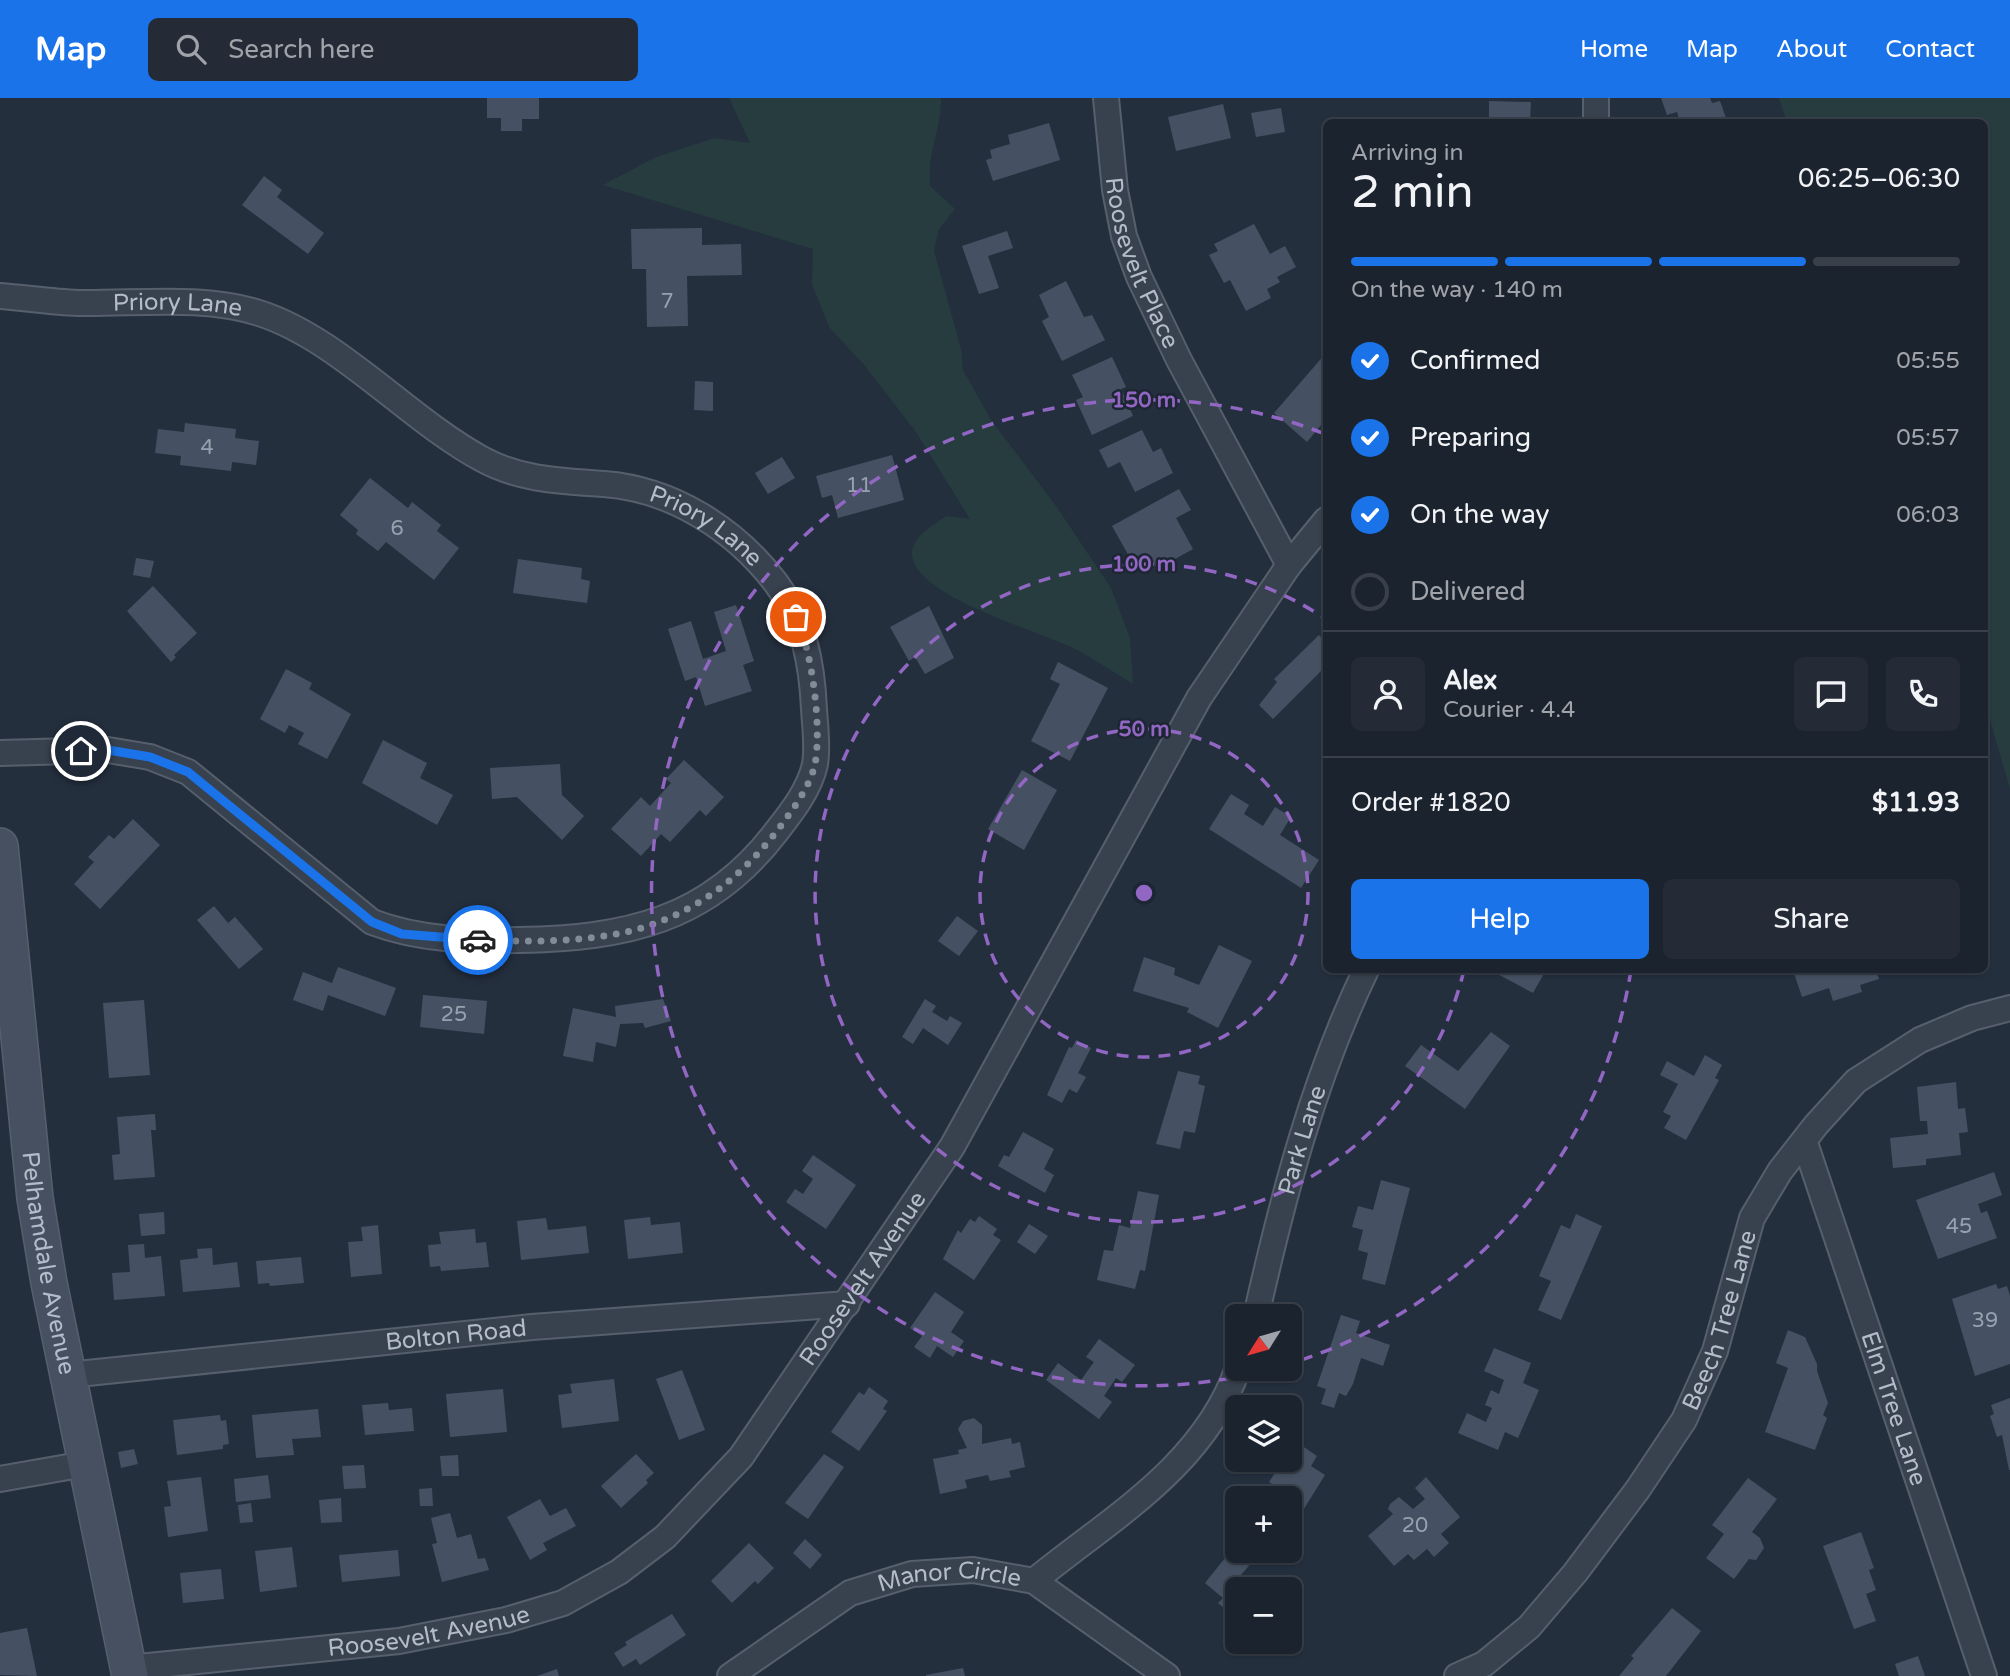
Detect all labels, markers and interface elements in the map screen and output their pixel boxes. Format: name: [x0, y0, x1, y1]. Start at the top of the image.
search box: [148, 18, 638, 81]
text: Map: [35, 30, 106, 69]
icon: search: [172, 30, 210, 68]
text: Search here: [228, 34, 374, 65]
text: Home: [1580, 35, 1648, 64]
text: Map: [1686, 35, 1738, 64]
text: About: [1776, 35, 1847, 64]
text: Contact: [1885, 35, 1975, 64]
text: Arriving in: [1351, 139, 1464, 167]
text: 06:25–06:30: [1798, 163, 1960, 194]
text: 2 min: [1351, 165, 1474, 220]
street label: Roosevelt Place: [1099, 176, 1185, 353]
text: On the way · 140 m: [1351, 276, 1563, 304]
street label: Priory Lane: [112, 288, 245, 323]
house number: 7: [660, 289, 674, 314]
icon: check: [1351, 342, 1389, 380]
text: Confirmed: [1410, 345, 1540, 376]
text: 05:55: [1896, 347, 1960, 375]
text: 150 m: [1112, 388, 1176, 413]
icon: check: [1351, 419, 1389, 457]
text: Preparing: [1410, 422, 1531, 453]
text: 05:57: [1896, 424, 1960, 452]
house number: 4: [200, 435, 214, 460]
house number: 11: [846, 473, 872, 498]
street label: Priory Lane: [646, 480, 769, 573]
icon: check: [1351, 496, 1389, 534]
text: On the way: [1410, 499, 1550, 530]
text: 06:03: [1896, 501, 1960, 529]
house number: 6: [390, 516, 404, 541]
text: 100 m: [1112, 552, 1176, 577]
text: Delivered: [1410, 576, 1526, 607]
pin: [766, 587, 826, 647]
icon: bag: [777, 598, 815, 636]
button: person: [1351, 657, 1425, 731]
button: chat: [1794, 657, 1868, 731]
button: phone: [1886, 657, 1960, 731]
text: Alex: [1443, 665, 1497, 696]
text: Courier · 4.4: [1443, 696, 1575, 724]
text: 50 m: [1118, 717, 1170, 742]
pin: [51, 721, 111, 781]
icon: home: [62, 732, 100, 770]
text: Order #1820: [1351, 787, 1511, 818]
text: $11.93: [1872, 787, 1960, 818]
button: Help: [1351, 879, 1649, 959]
button: Share: [1663, 879, 1960, 959]
centre of rings: [1132, 881, 1156, 905]
courier: [443, 905, 513, 975]
icon: car: [459, 921, 497, 959]
house number: 25: [441, 1002, 467, 1027]
street label: Park Lane: [1272, 1081, 1333, 1198]
street label: Pelhamdale Avenue: [15, 1150, 82, 1377]
street label: Roosevelt Avenue: [793, 1186, 933, 1372]
house number: 45: [1946, 1214, 1972, 1239]
street label: Beech Tree Lane: [1676, 1227, 1763, 1415]
north arrow: [1225, 1304, 1302, 1381]
map controls: [1225, 1304, 1302, 1654]
house number: 39: [1972, 1308, 1998, 1333]
street label: Bolton Road: [384, 1314, 528, 1357]
street label: Elm Tree Lane: [1854, 1328, 1933, 1489]
button: layers: [1225, 1395, 1302, 1472]
button: +: [1225, 1486, 1302, 1563]
house number: 20: [1402, 1513, 1428, 1538]
street label: Manor Circle: [874, 1556, 1023, 1599]
button: −: [1225, 1577, 1302, 1654]
street label: Roosevelt Avenue: [326, 1600, 533, 1663]

